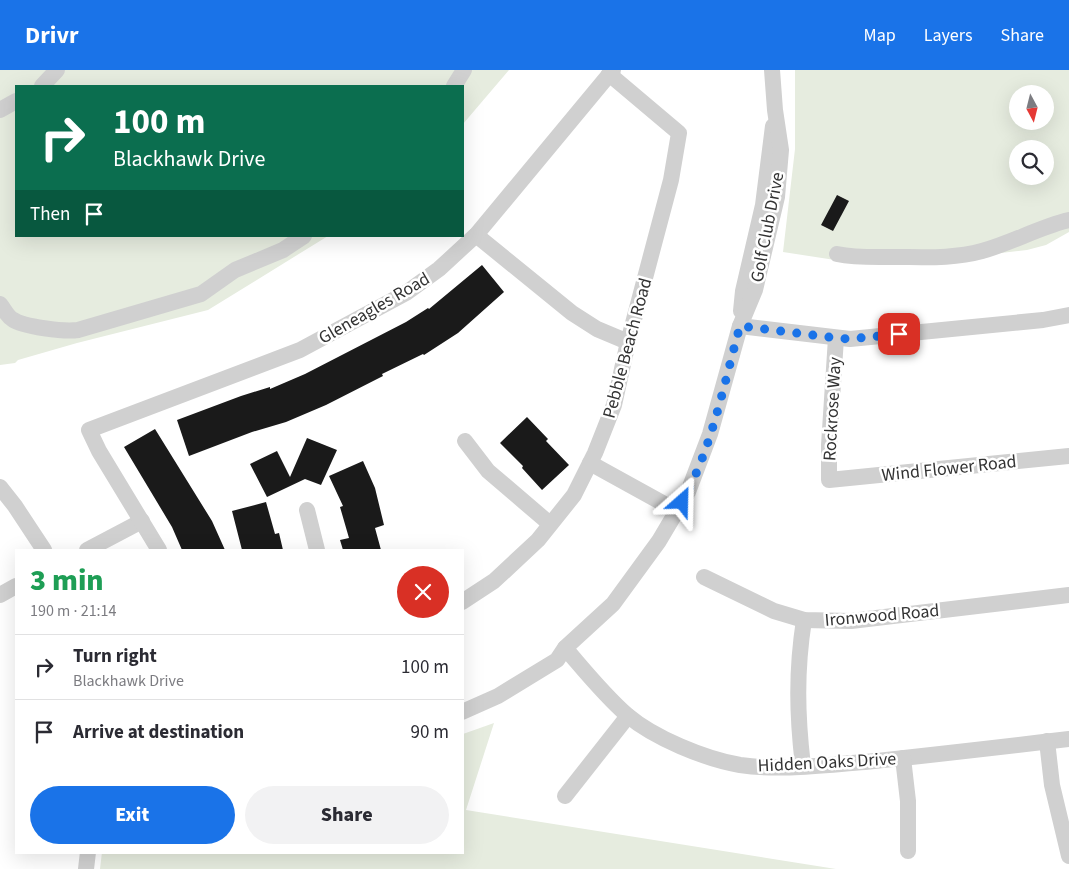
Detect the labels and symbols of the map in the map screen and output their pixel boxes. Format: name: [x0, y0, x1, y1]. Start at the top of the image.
north arrow: [1009, 85, 1054, 130]
street label: Golf Club Drive: [745, 170, 790, 284]
street label: Gleneagles Road: [314, 266, 434, 350]
street label: Pebble Beach Road: [597, 275, 658, 421]
pin: [878, 313, 920, 355]
street label: Rockrose Way: [817, 356, 848, 462]
street label: Wind Flower Road: [880, 449, 1018, 488]
position arrow: [655, 475, 707, 527]
street label: Ironwood Road: [824, 598, 940, 633]
street label: Hidden Oaks Drive: [757, 746, 897, 779]

